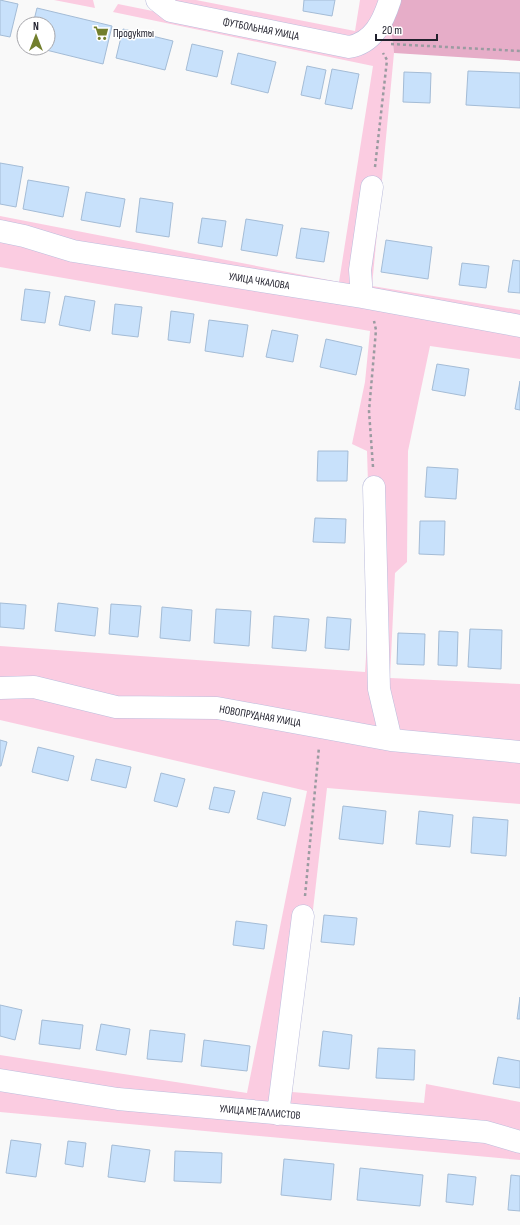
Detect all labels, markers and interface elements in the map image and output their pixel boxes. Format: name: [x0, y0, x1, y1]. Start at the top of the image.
street label: ФУТБОЛЬНАЯ УЛИЦА: [222, 15, 301, 43]
north arrow: [16, 16, 56, 56]
scale bar: [376, 16, 437, 42]
text: N: [33, 20, 39, 33]
text: 20 m: [382, 23, 402, 38]
supermarket icon: Продукты: [92, 24, 110, 42]
place label: Продукты: [113, 27, 154, 40]
street label: УЛИЦА ЧКАЛОВА: [228, 270, 291, 292]
street label: НОВОПРУДНАЯ УЛИЦА: [218, 702, 302, 730]
street label: УЛИЦА МЕТАЛЛИСТОВ: [219, 1102, 301, 1122]

